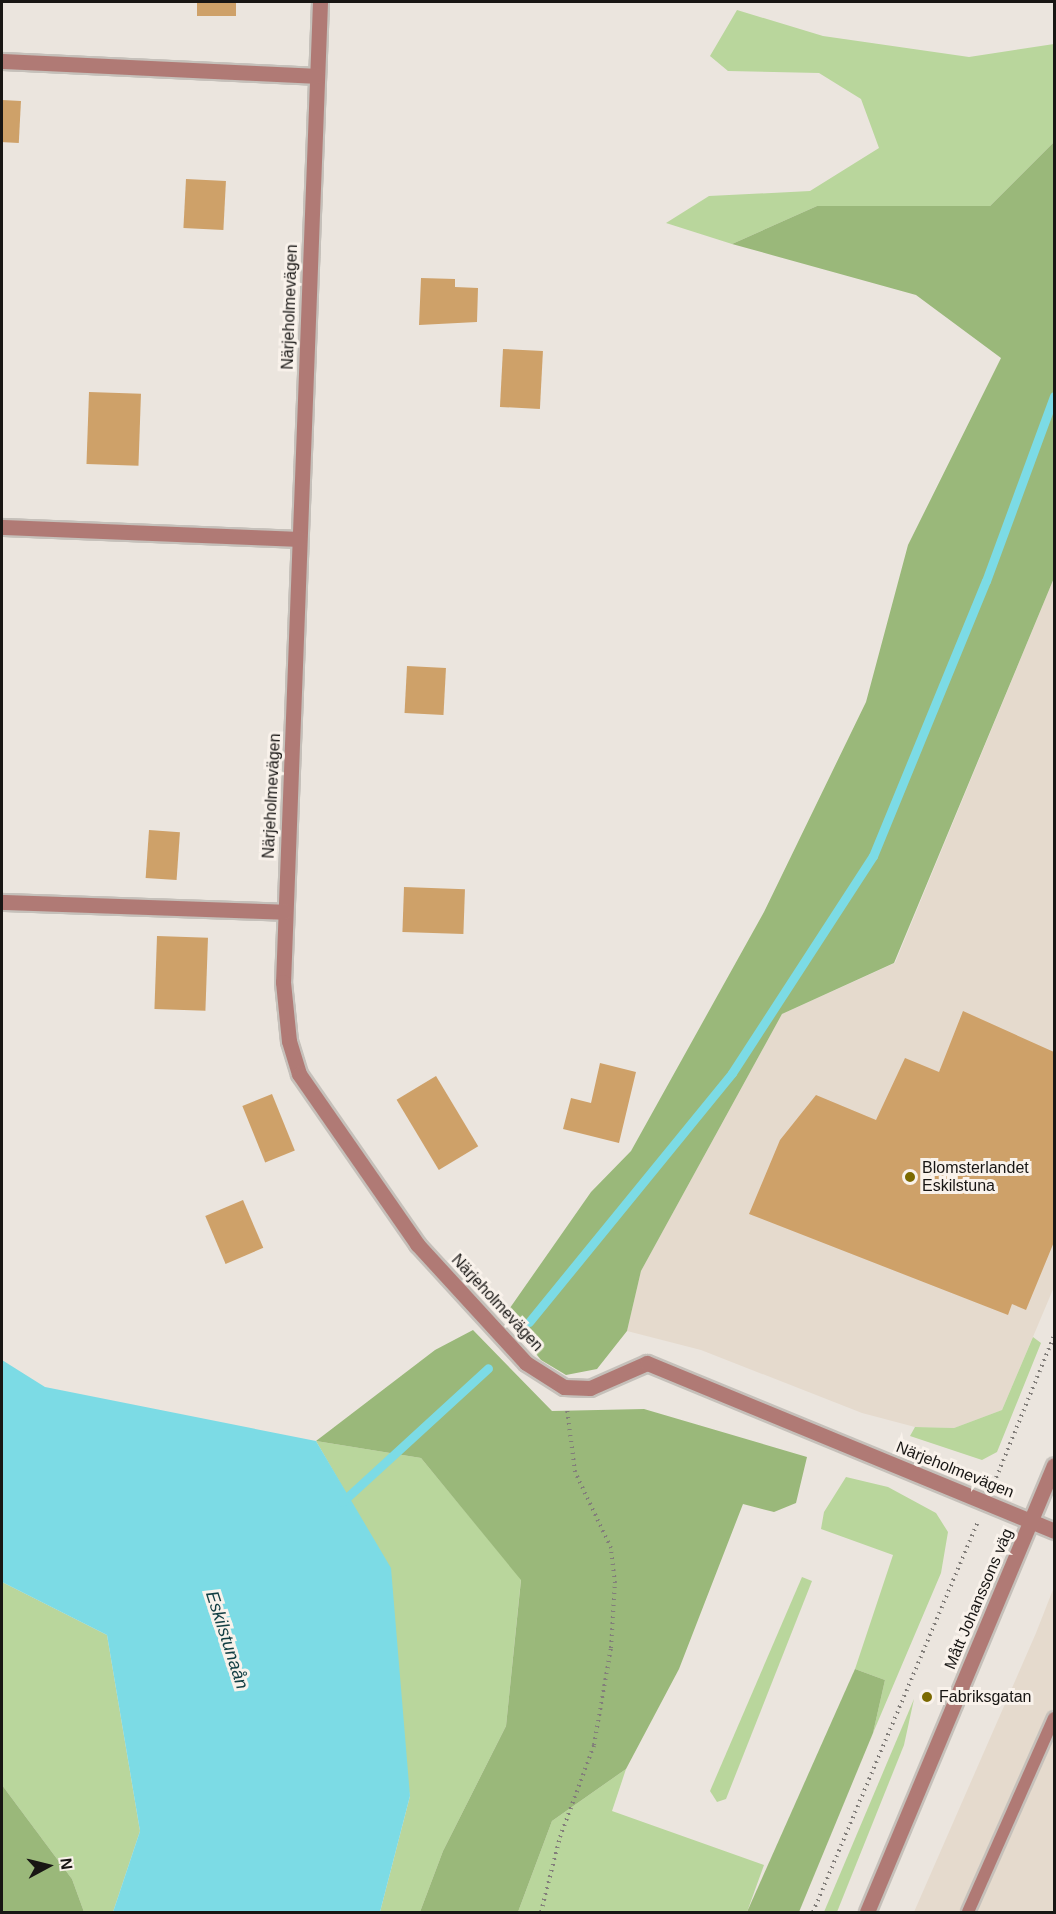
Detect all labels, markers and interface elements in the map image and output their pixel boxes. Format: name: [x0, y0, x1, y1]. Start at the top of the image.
street label: Närjeholmevägen: [278, 244, 302, 370]
street label: Närjeholmevägen: [259, 733, 285, 859]
place label: Blomsterlandet Eskilstuna: [922, 1158, 1029, 1196]
marker: Blomsterlandet Eskilstuna: [903, 1170, 917, 1184]
street label: Närjeholmevägen: [447, 1251, 547, 1355]
street label: Närjeholmevägen: [893, 1438, 1017, 1502]
street label: Mått Johanssons väg: [941, 1526, 1017, 1672]
water label: Eskilstunaån: [201, 1588, 253, 1692]
place label: Fabriksgatan: [939, 1687, 1031, 1707]
marker: Fabriksgatan: [920, 1690, 934, 1704]
north arrow: [18, 1836, 78, 1896]
text: N: [57, 1857, 76, 1871]

